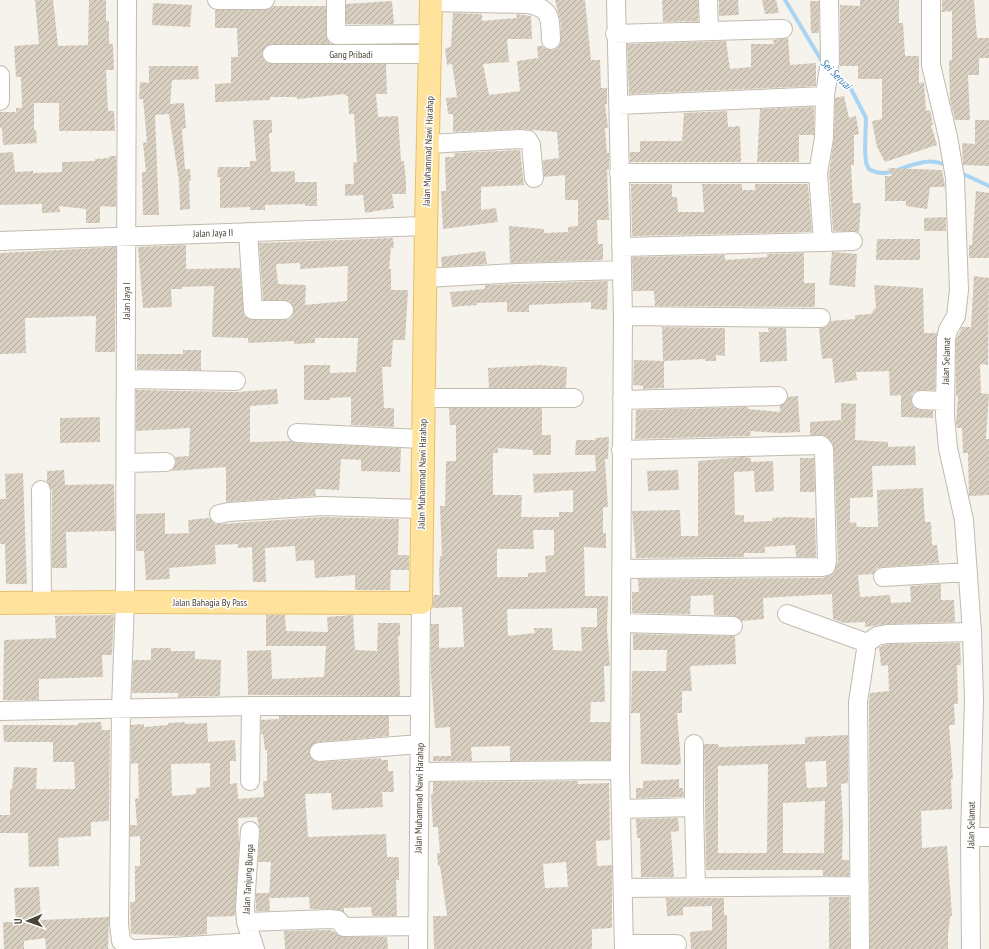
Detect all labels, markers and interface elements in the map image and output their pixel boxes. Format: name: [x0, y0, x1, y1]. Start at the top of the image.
street label: Gang Pribadi: [329, 48, 373, 61]
water label: Sei Seruai: [818, 56, 855, 93]
street label: Jalan Muhammad Nawi Harahap: [420, 96, 436, 207]
street label: Jalan Jaya II: [192, 226, 233, 240]
street label: Jalan Jaya I: [120, 282, 133, 321]
street label: Jalan Selamat: [939, 337, 953, 386]
street label: Jalan Muhammad Nawi Harahap: [415, 419, 429, 530]
street label: Jalan Bahagia By Pass: [172, 596, 248, 609]
street label: Jalan Muhammad Nawi Harahap: [412, 743, 426, 854]
street label: Jalan Selamat: [964, 801, 978, 850]
street label: Jalan Tanjung Bunga: [240, 844, 256, 915]
north arrow: [8, 901, 48, 941]
text: U: [11, 918, 25, 924]

